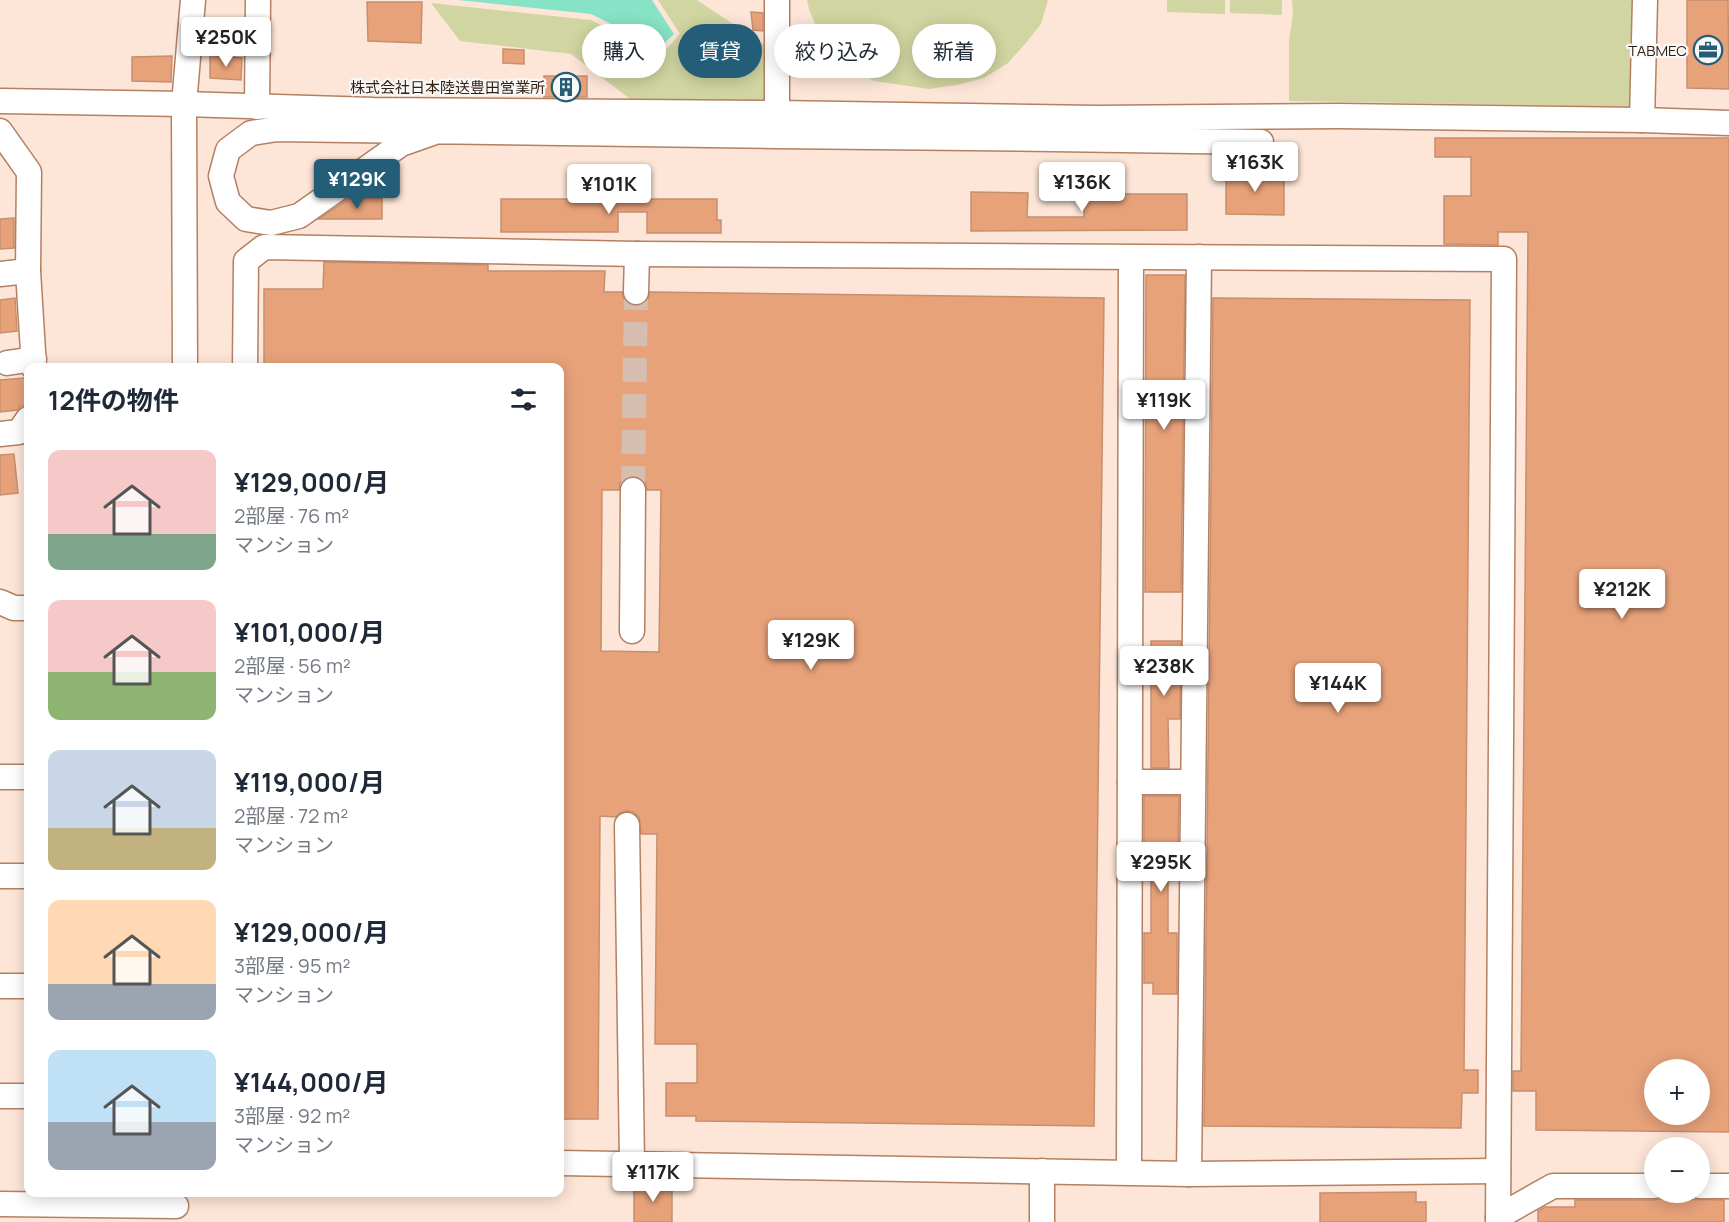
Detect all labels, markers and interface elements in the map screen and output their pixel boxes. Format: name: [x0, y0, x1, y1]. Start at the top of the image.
pin: ¥250K: [184, 17, 268, 68]
text: ¥250K: [195, 23, 257, 50]
chip: 購入: [582, 24, 666, 78]
chip: 賃貸: [678, 24, 762, 78]
chip: 絞り込み: [774, 24, 900, 78]
chip: 新着: [912, 24, 996, 78]
office icon: TABMEC: [1692, 34, 1724, 66]
place label: TABMEC: [1628, 40, 1687, 61]
building icon: 株式会社日本陸送豊田営業所: [550, 71, 582, 103]
place label: 株式会社日本陸送豊田営業所: [350, 77, 545, 98]
pin: ¥163K: [1213, 142, 1297, 193]
text: ¥163K: [1226, 148, 1284, 175]
pin: ¥129K: [315, 159, 399, 210]
pin: ¥136K: [1040, 162, 1124, 213]
pin: ¥101K: [567, 164, 651, 215]
text: ¥129K: [328, 165, 386, 192]
text: ¥136K: [1053, 168, 1111, 195]
text: ¥101K: [581, 170, 637, 197]
pin: ¥119K: [1122, 380, 1206, 431]
text: 12件の物件: [48, 382, 179, 418]
icon: filters: [507, 383, 540, 416]
text: ¥119K: [1136, 386, 1192, 413]
text: ¥129,000/月: [234, 464, 389, 500]
icon: home: [96, 474, 168, 546]
text: 2部屋 · 76 m²: [234, 502, 349, 529]
text: マンション: [234, 531, 334, 558]
pin: ¥212K: [1580, 569, 1664, 620]
text: ¥212K: [1593, 575, 1651, 602]
text: ¥101,000/月: [234, 614, 385, 650]
pin: ¥129K: [769, 620, 853, 671]
icon: home: [96, 624, 168, 696]
text: ¥129K: [782, 626, 840, 653]
pin: ¥238K: [1122, 646, 1206, 697]
text: 2部屋 · 56 m²: [234, 652, 351, 679]
text: ¥238K: [1134, 652, 1194, 679]
pin: ¥144K: [1296, 663, 1380, 714]
text: ¥144K: [1309, 669, 1367, 696]
text: マンション: [234, 681, 334, 708]
text: ¥119,000/月: [234, 764, 385, 800]
icon: home: [96, 774, 168, 846]
text: 2部屋 · 72 m²: [234, 802, 348, 829]
text: マンション: [234, 831, 334, 858]
pin: ¥295K: [1119, 842, 1203, 893]
text: ¥295K: [1130, 848, 1192, 875]
text: ¥129,000/月: [234, 914, 389, 950]
icon: home: [96, 924, 168, 996]
text: 3部屋 · 95 m²: [234, 952, 351, 979]
text: マンション: [234, 981, 334, 1008]
map controls: [1644, 1059, 1710, 1203]
button: +: [1644, 1059, 1710, 1125]
text: ¥144,000/月: [234, 1064, 389, 1100]
icon: home: [96, 1074, 168, 1146]
text: 3部屋 · 92 m²: [234, 1102, 350, 1129]
text: マンション: [234, 1131, 334, 1158]
button: −: [1644, 1137, 1710, 1203]
pin: ¥117K: [611, 1152, 695, 1203]
text: ¥117K: [626, 1158, 680, 1185]

